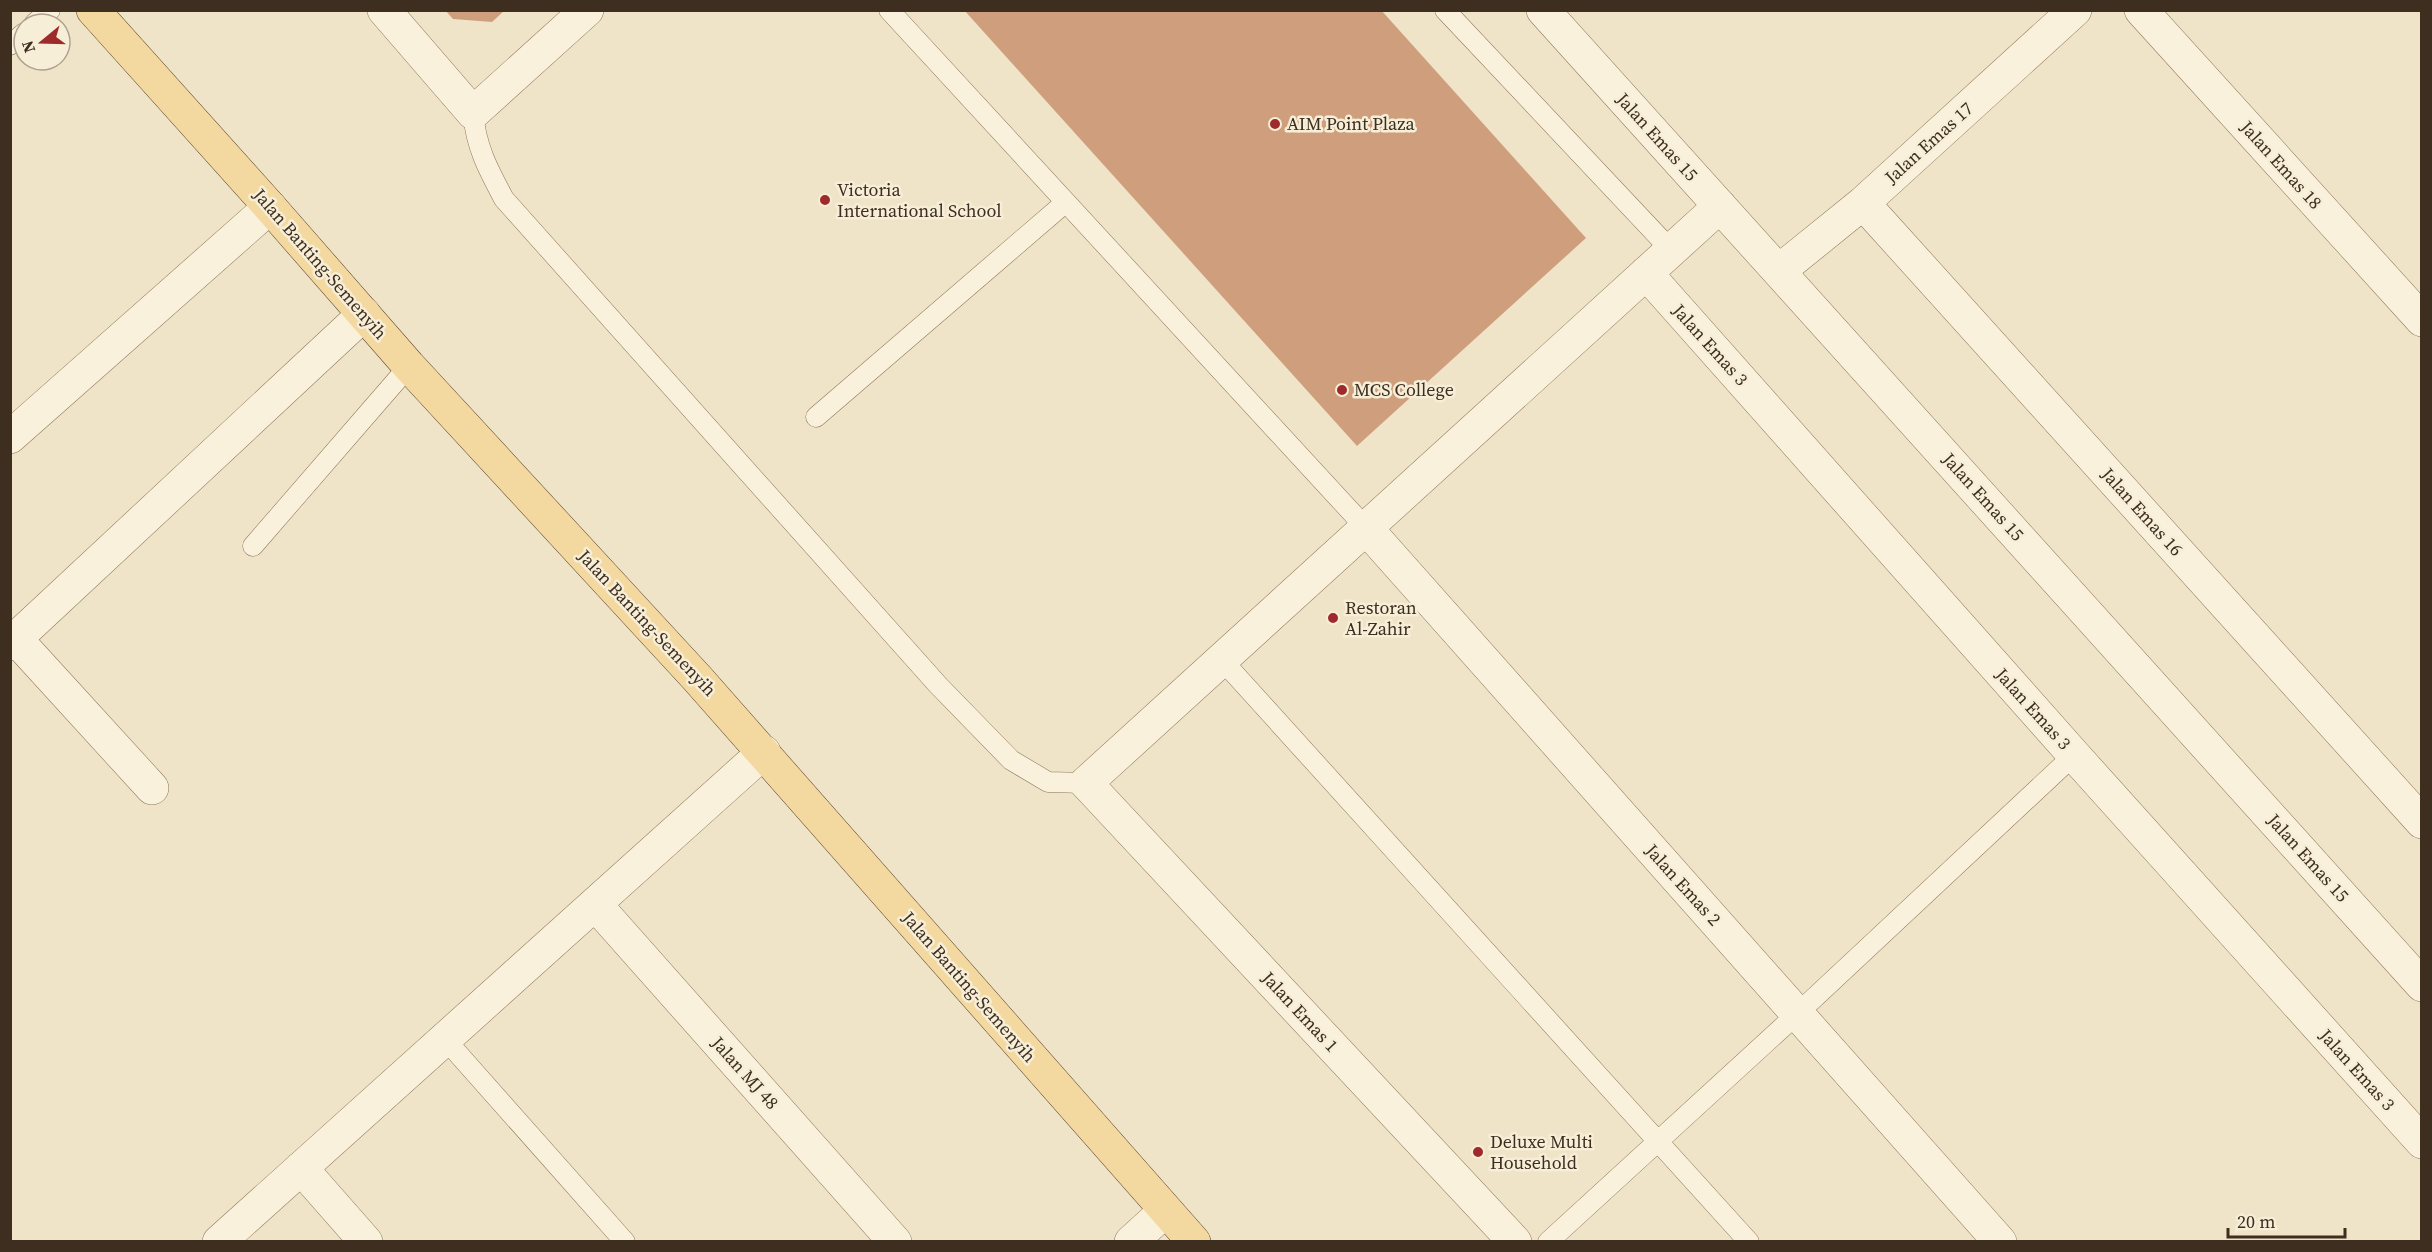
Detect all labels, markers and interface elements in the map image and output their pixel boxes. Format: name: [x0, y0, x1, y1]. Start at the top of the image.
north arrow: [12, 12, 72, 72]
text: N: [15, 37, 40, 56]
street label: Jalan Emas 15: [1610, 86, 1704, 186]
street label: Jalan Emas 17: [1878, 96, 1978, 190]
place label: AIM Point Plaza: [1287, 111, 1415, 136]
street label: Jalan Emas 18: [2234, 114, 2328, 214]
marker: AIM Point Plaza: [1268, 117, 1282, 131]
place label: Victoria International School: [837, 177, 1002, 223]
street label: Jalan Banting-Semenyih: [247, 182, 393, 345]
marker: Victoria International School: [818, 193, 832, 207]
street label: Jalan Emas 3: [1666, 298, 1754, 391]
place label: MCS College: [1354, 377, 1454, 402]
marker: MCS College: [1335, 383, 1349, 397]
street label: Jalan Emas 15: [1936, 446, 2030, 546]
street label: Jalan Emas 16: [2095, 461, 2189, 561]
street label: Jalan Banting-Semenyih: [572, 543, 722, 702]
place label: Restoran Al-Zahir: [1345, 595, 1417, 641]
marker: Restoran Al-Zahir: [1326, 611, 1340, 625]
street label: Jalan Emas 3: [1989, 662, 2077, 755]
street label: Jalan Emas 15: [2261, 807, 2355, 907]
street label: Jalan Emas 2: [1639, 838, 1727, 931]
street label: Jalan Banting-Semenyih: [896, 905, 1042, 1068]
street label: Jalan Emas 1: [1256, 965, 1344, 1057]
street label: Jalan Emas 3: [2313, 1023, 2401, 1116]
street label: Jalan MJ 48: [705, 1030, 785, 1114]
place label: Deluxe Multi Household: [1490, 1129, 1593, 1175]
marker: Deluxe Multi Household: [1471, 1145, 1485, 1159]
scale bar: [2228, 1201, 2345, 1239]
text: 20 m: [2237, 1209, 2275, 1234]

